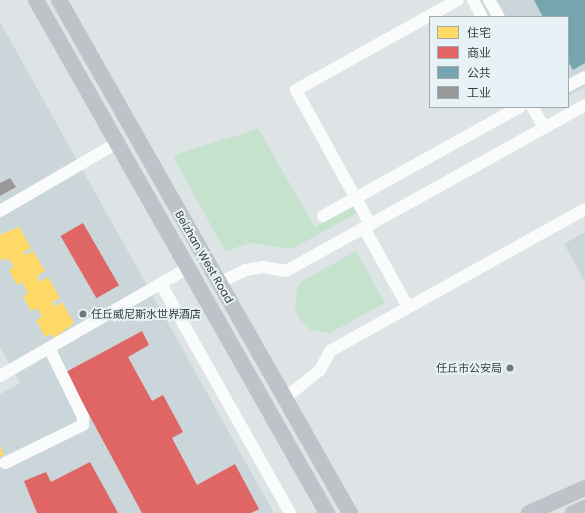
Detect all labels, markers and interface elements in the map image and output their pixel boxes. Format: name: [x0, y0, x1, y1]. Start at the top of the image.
legend: [429, 16, 569, 108]
text: 住宅: [467, 24, 491, 41]
text: 商业: [467, 44, 491, 61]
text: 公共: [467, 64, 491, 81]
text: 工业: [467, 84, 491, 101]
street label: Beizhan West Road: [172, 208, 236, 306]
place label: 任丘威尼斯水世界酒店: [91, 307, 201, 321]
marker: 任丘威尼斯水世界酒店: [78, 309, 88, 319]
place label: 任丘市公安局: [436, 361, 502, 375]
marker: 任丘市公安局: [505, 363, 515, 373]

